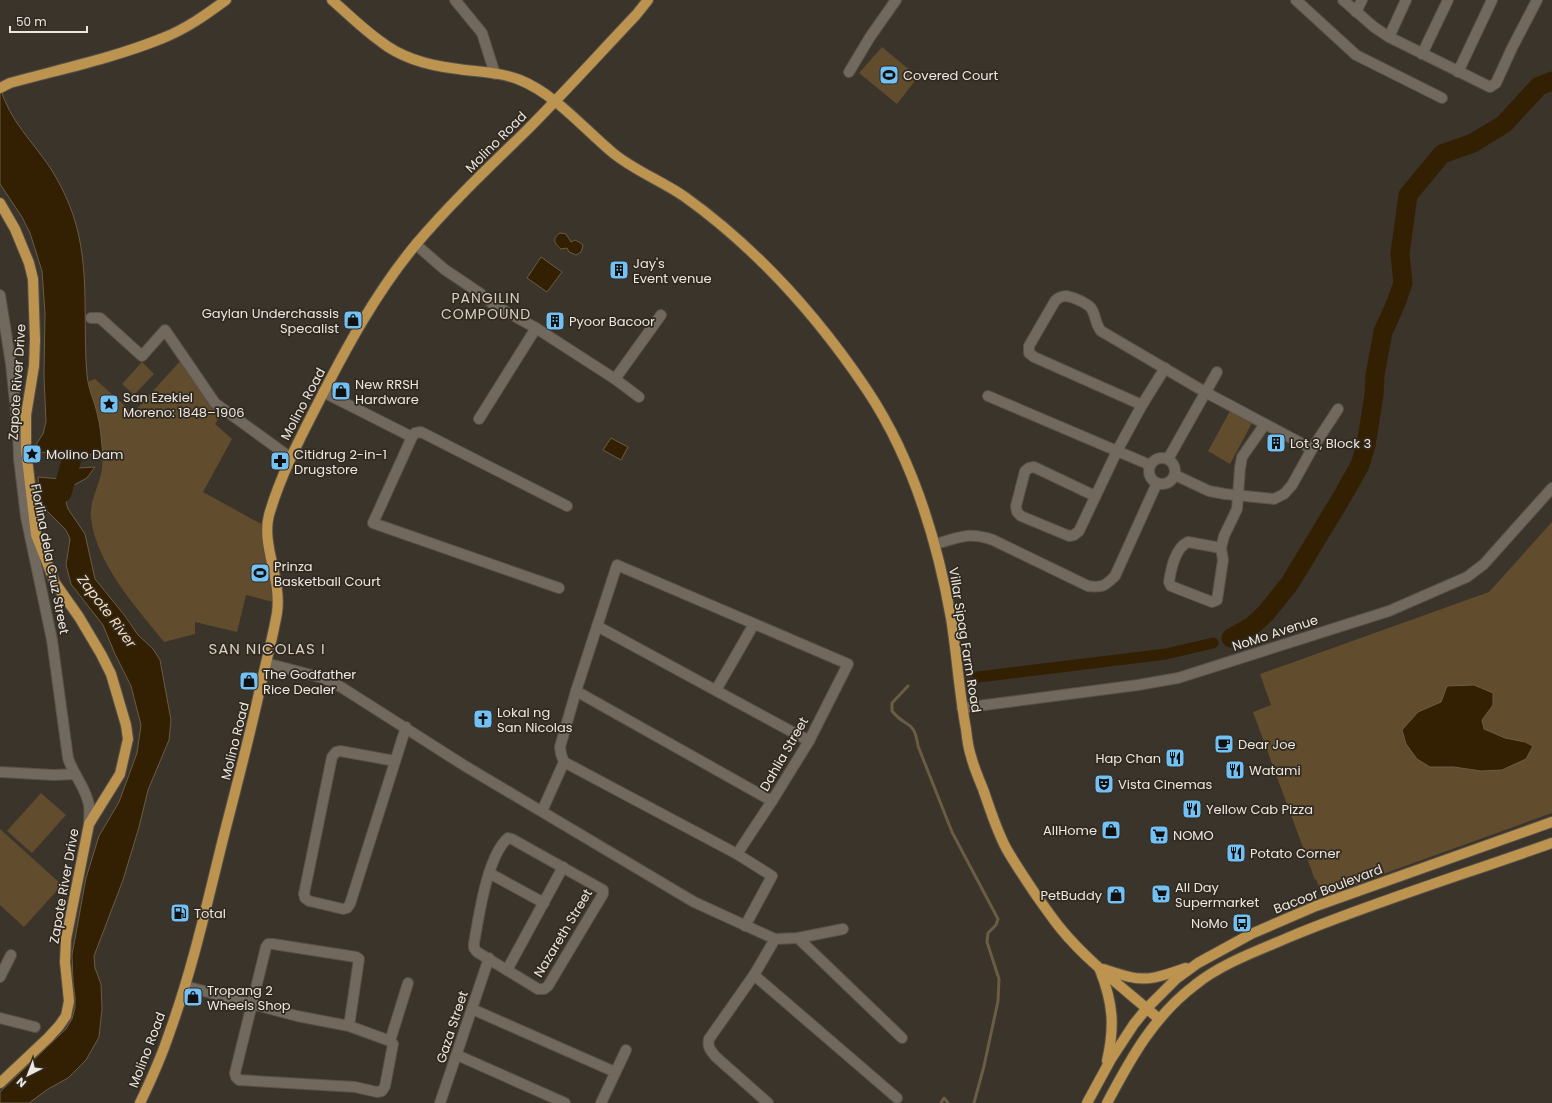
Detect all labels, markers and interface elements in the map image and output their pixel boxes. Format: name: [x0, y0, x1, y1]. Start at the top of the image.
scale bar: [10, 8, 87, 34]
text: 50 m: [16, 13, 47, 30]
sports icon: Covered Court: [878, 64, 900, 86]
place label: Covered Court: [903, 66, 998, 85]
street label: Molino Road: [461, 107, 531, 177]
place label: Jay's Event venue: [633, 254, 712, 288]
building icon: Jay's Event venue: [608, 259, 630, 281]
district label: PANGILIN COMPOUND: [441, 288, 531, 324]
place label: Gaylan Underchassis Specalist: [202, 304, 339, 338]
shop icon: Gaylan Underchassis Specalist: [342, 309, 364, 331]
building icon: Pyoor Bacoor: [544, 310, 566, 332]
place label: Pyoor Bacoor: [569, 312, 655, 331]
street label: Zapote River Drive: [3, 323, 31, 441]
street label: Molino Road: [276, 364, 330, 444]
place label: New RRSH Hardware: [355, 375, 419, 409]
shop icon: New RRSH Hardware: [330, 380, 352, 402]
place label: San Ezekiel Moreno: 1848–1906: [123, 388, 245, 422]
place icon: San Ezekiel Moreno: 1848–1906: [98, 393, 120, 415]
building icon: Lot 3, Block 3: [1265, 432, 1287, 454]
place label: Lot 3, Block 3: [1290, 434, 1371, 453]
place icon: Molino Dam: [21, 443, 43, 465]
place label: Molino Dam: [46, 445, 123, 464]
place label: Citidrug 2-in-1 Drugstore: [294, 445, 387, 479]
pharmacy icon: Citidrug 2-in-1 Drugstore: [269, 450, 291, 472]
street label: Florlina dela Cruz Street: [26, 482, 74, 636]
place label: Prinza Basketball Court: [274, 557, 381, 591]
sports icon: Prinza Basketball Court: [249, 562, 271, 584]
street label: Villar Sipag Farm Road: [944, 566, 986, 714]
water label: Zapote River: [72, 569, 142, 652]
street label: NoMo Avenue: [1230, 610, 1320, 656]
district label: SAN NICOLAS I: [208, 638, 326, 659]
place label: The Godfather Rice Dealer: [263, 665, 356, 699]
shop icon: The Godfather Rice Dealer: [238, 670, 260, 692]
street label: Molino Road: [216, 700, 254, 782]
place label: Lokal ng San Nicolas: [497, 703, 573, 737]
church icon: Lokal ng San Nicolas: [472, 708, 494, 730]
street label: Dahlia Street: [755, 713, 813, 795]
cafe icon: Dear Joe: [1213, 733, 1235, 755]
place label: Dear Joe: [1238, 735, 1296, 754]
restaurant icon: Hap Chan: [1164, 747, 1186, 769]
place label: Hap Chan: [1095, 749, 1161, 768]
restaurant icon: Watami: [1224, 759, 1246, 781]
place label: Watami: [1249, 761, 1301, 780]
theatre icon: Vista Cinemas: [1093, 773, 1115, 795]
place label: Vista Cinemas: [1118, 775, 1213, 794]
restaurant icon: Yellow Cab Pizza: [1181, 798, 1203, 820]
place label: Yellow Cab Pizza: [1206, 800, 1313, 819]
shop icon: AllHome: [1100, 819, 1122, 841]
place label: AllHome: [1043, 821, 1097, 840]
supermarket icon: NOMO: [1148, 824, 1170, 846]
place label: NOMO: [1173, 826, 1214, 845]
street label: Zapote River Drive: [45, 827, 83, 945]
restaurant icon: Potato Corner: [1225, 842, 1247, 864]
place label: Potato Corner: [1250, 844, 1340, 863]
street label: Bacoor Boulevard: [1271, 859, 1385, 919]
place label: All Day Supermarket: [1175, 878, 1259, 912]
supermarket icon: All Day Supermarket: [1150, 883, 1172, 905]
shop icon: PetBuddy: [1105, 884, 1127, 906]
street label: Nazareth Street: [529, 885, 597, 981]
place label: PetBuddy: [1040, 886, 1103, 905]
fuel station icon: Total: [169, 902, 191, 924]
place label: Total: [194, 904, 226, 923]
bus stop icon: NoMo: [1231, 912, 1253, 934]
place label: NoMo: [1191, 914, 1228, 933]
place label: Tropang 2 Wheels Shop: [207, 981, 291, 1015]
shop icon: Tropang 2 Wheels Shop: [182, 986, 204, 1008]
street label: Gaza Street: [431, 988, 473, 1066]
street label: Molino Road: [124, 1009, 170, 1091]
north arrow: [8, 1055, 48, 1095]
text: N: [13, 1074, 30, 1091]

